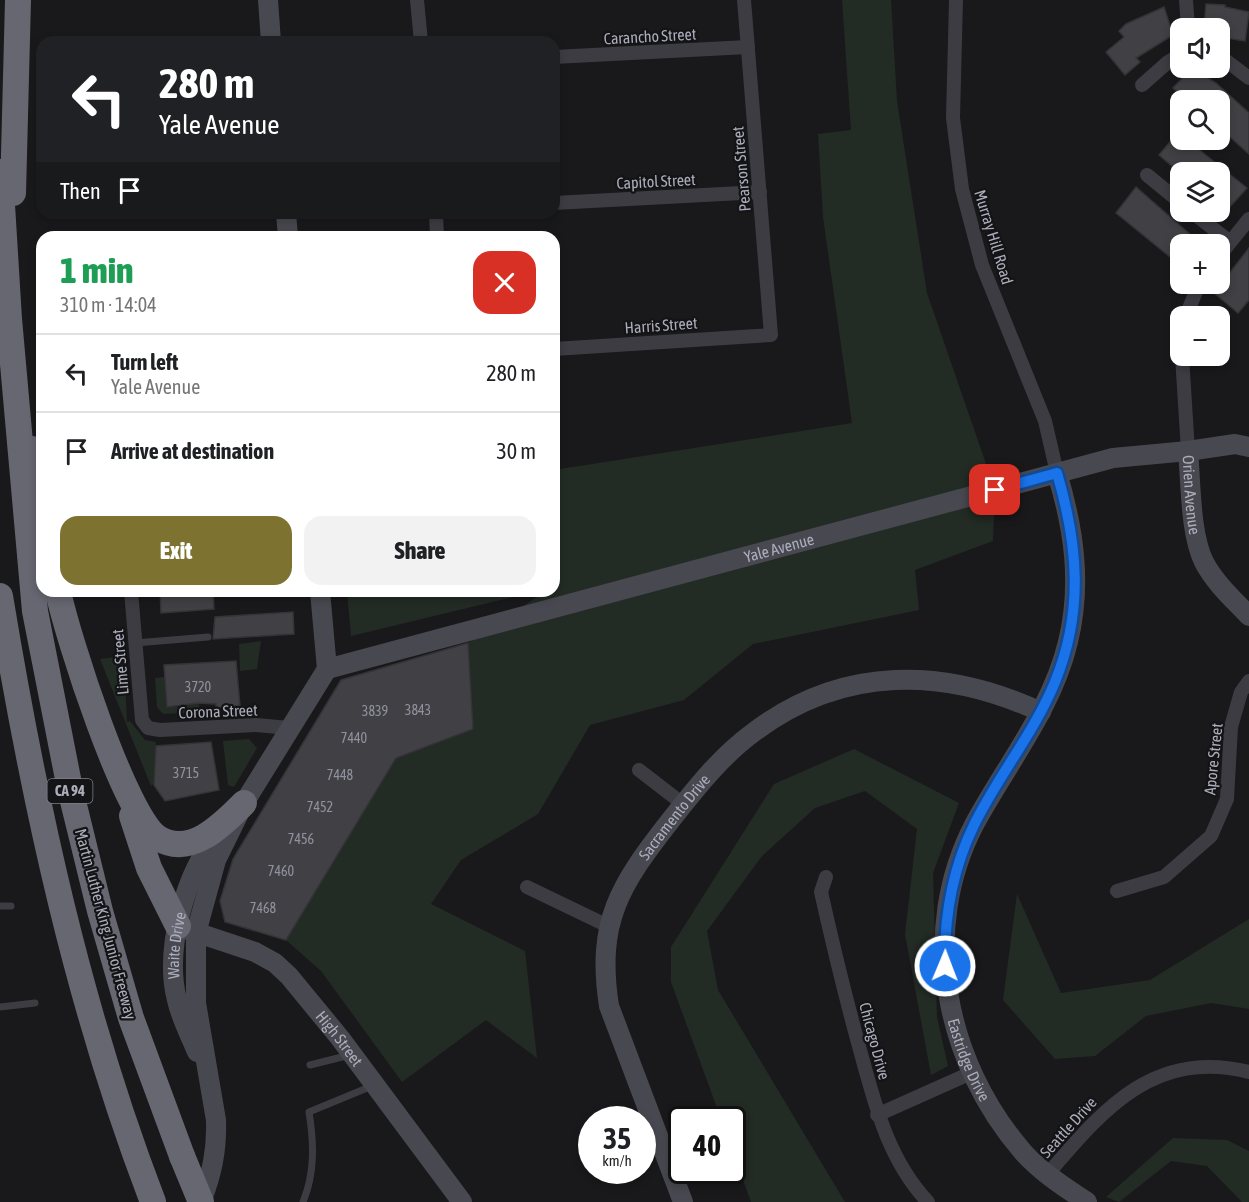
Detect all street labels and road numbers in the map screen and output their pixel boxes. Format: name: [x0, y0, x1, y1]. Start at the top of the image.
street label: Carancho Street: [603, 25, 697, 47]
street label: Pearson Street: [728, 125, 754, 212]
street label: Capitol Street: [616, 170, 697, 193]
street label: Murray Hill Road: [970, 188, 1017, 287]
street label: Harris Street: [624, 313, 698, 337]
street label: Orien Avenue: [1179, 455, 1204, 536]
street label: Yale Avenue: [742, 530, 816, 566]
street label: Lime Street: [108, 628, 132, 696]
street label: Corona Street: [178, 701, 258, 721]
street label: Apore Street: [1200, 722, 1227, 796]
street label: Sacramento Drive: [635, 770, 713, 863]
road number: CA 94: [48, 779, 92, 803]
street label: Martin Luther King Junior Freeway: [71, 826, 140, 1022]
street label: Waite Drive: [164, 910, 189, 979]
street label: Chicago Drive: [855, 1000, 894, 1082]
street label: High Street: [312, 1007, 367, 1070]
street label: Eastridge Drive: [945, 1017, 994, 1104]
street label: Seattle Drive: [1036, 1093, 1100, 1161]

